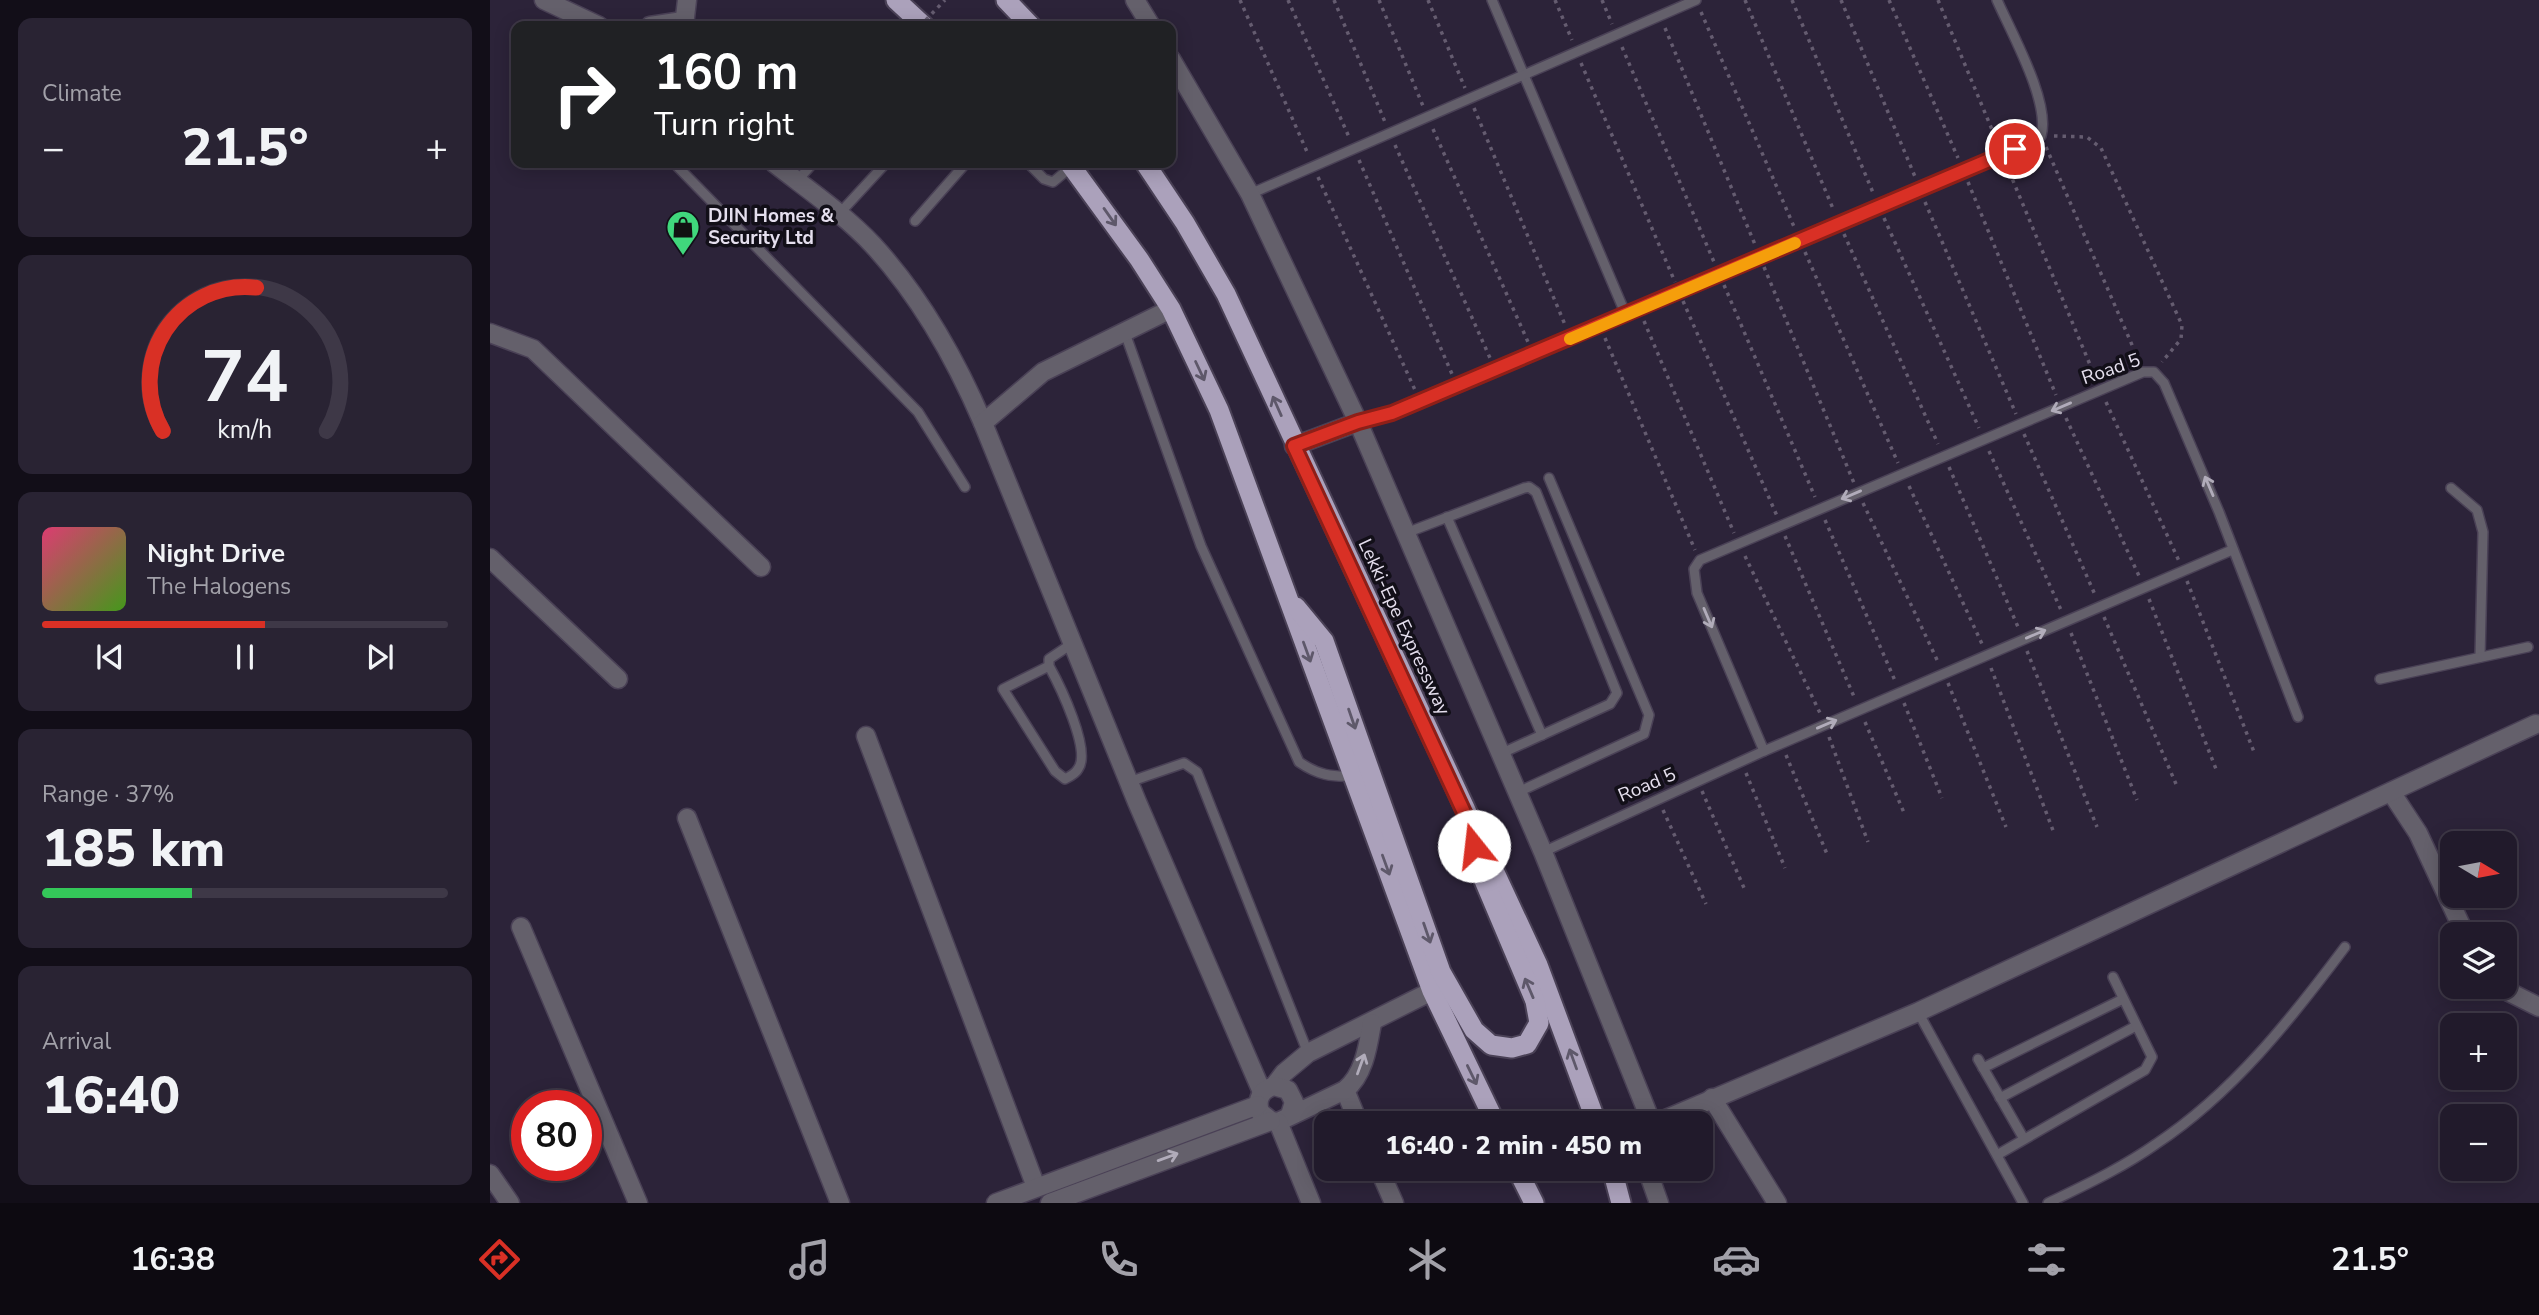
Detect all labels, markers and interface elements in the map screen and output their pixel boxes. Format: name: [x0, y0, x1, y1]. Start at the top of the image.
text: 160 m: [654, 39, 798, 106]
icon: right: [539, 49, 630, 140]
text: Climate: [42, 78, 122, 109]
text: Turn right: [654, 103, 794, 146]
text: 21.5°: [181, 112, 309, 183]
pin: [1985, 119, 2045, 179]
text: −: [42, 123, 65, 174]
text: +: [425, 123, 448, 174]
icon: arrive: [1996, 130, 2034, 168]
place label: DJIN Homes & Security Ltd: [708, 203, 835, 251]
one-way arrow: [1103, 207, 1117, 226]
shop icon: DJIN Homes & Security Ltd: [664, 208, 702, 257]
text: 74: [201, 327, 289, 427]
street label: Road 5: [2078, 347, 2144, 391]
one-way arrow: [1194, 360, 1207, 381]
one-way arrow: [1270, 396, 1283, 417]
one-way arrow: [2050, 401, 2072, 414]
text: km/h: [217, 412, 273, 446]
one-way arrow: [2201, 476, 2214, 498]
one-way arrow: [1841, 489, 1862, 502]
street label: Lekki-Epe Expressway: [1352, 535, 1456, 719]
text: Night Drive: [147, 536, 285, 571]
text: The Halogens: [147, 571, 291, 602]
one-way arrow: [1702, 607, 1715, 629]
one-way arrow: [2025, 627, 2046, 640]
icon: previous: [91, 638, 129, 676]
icon: pause: [226, 638, 264, 676]
icon: next: [361, 638, 399, 676]
one-way arrow: [1302, 640, 1315, 662]
one-way arrow: [1347, 707, 1359, 729]
one-way arrow: [1816, 717, 1837, 730]
street label: Road 5: [1614, 761, 1680, 809]
text: Range · 37%: [42, 779, 174, 810]
position arrow: [1437, 809, 1511, 883]
text: 185 km: [42, 813, 225, 884]
north arrow: [2440, 831, 2516, 908]
map controls: [2440, 831, 2517, 1181]
one-way arrow: [1381, 854, 1393, 876]
one-way arrow: [1422, 922, 1434, 944]
button: layers: [2440, 922, 2517, 999]
one-way arrow: [1522, 978, 1535, 999]
button: +: [2440, 1013, 2517, 1090]
text: Arrival: [42, 1026, 111, 1057]
one-way arrow: [1566, 1049, 1578, 1071]
one-way arrow: [1356, 1054, 1368, 1076]
text: 16:40: [42, 1060, 180, 1131]
one-way arrow: [1466, 1064, 1480, 1085]
speed limit sign: 80: [511, 1090, 602, 1181]
button: −: [2440, 1104, 2517, 1181]
text: 16:40 · 2 min · 450 m: [1385, 1128, 1642, 1163]
one-way arrow: [1157, 1150, 1179, 1162]
icon: directions: [475, 1235, 524, 1284]
icon: music: [785, 1235, 834, 1284]
icon: phone: [1094, 1235, 1143, 1284]
icon: climate: [1403, 1235, 1452, 1284]
icon: car: [1712, 1235, 1761, 1284]
icon: filters: [2022, 1235, 2071, 1284]
text: 16:38: [130, 1238, 215, 1281]
text: 21.5°: [2331, 1238, 2409, 1281]

